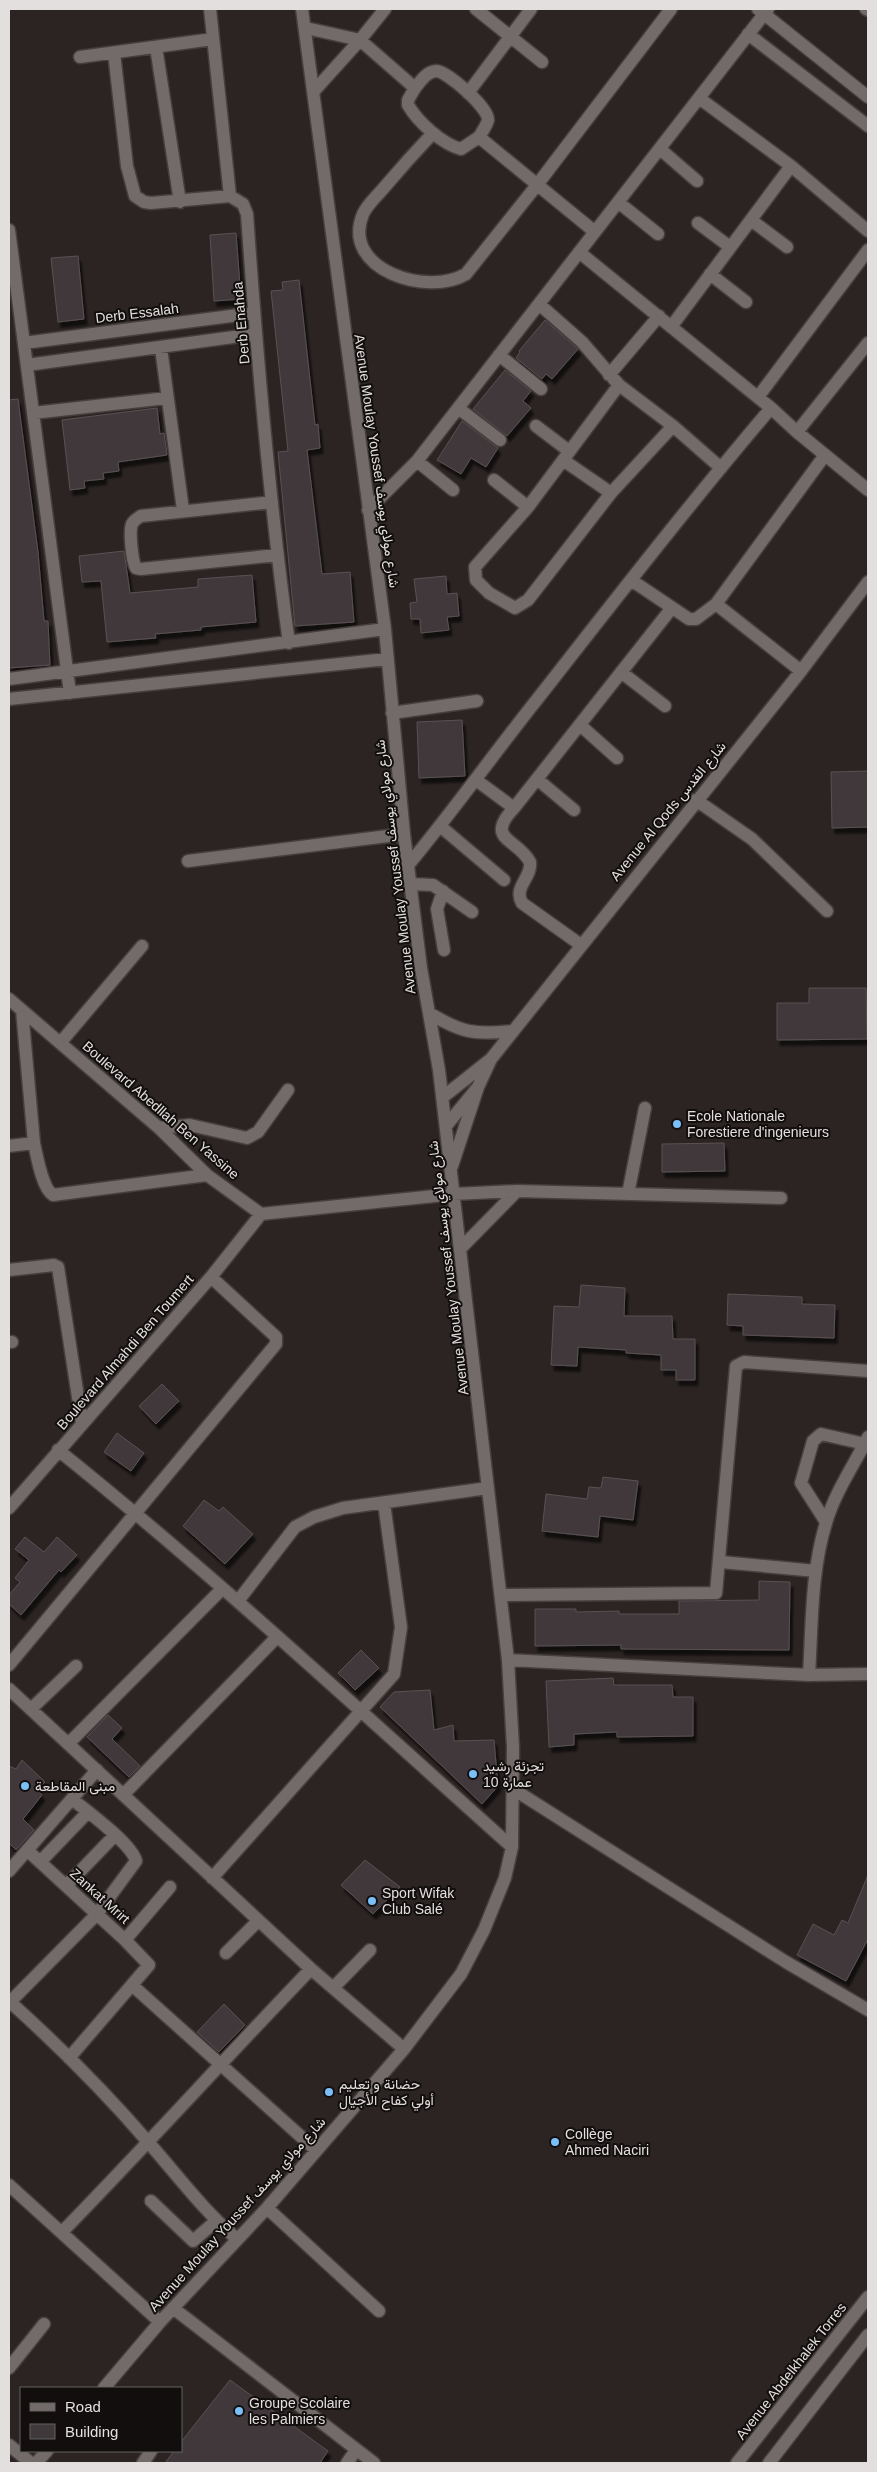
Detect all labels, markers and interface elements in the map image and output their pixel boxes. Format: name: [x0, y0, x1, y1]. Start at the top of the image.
street label: Derb Enahda: [229, 281, 253, 365]
street label: Derb Essalah: [94, 300, 180, 326]
street label: Avenue Moulay Youssef شارع مولاي يوسف: [347, 333, 403, 589]
street label: Avenue Al Qods شارع القدس: [607, 738, 731, 886]
street label: Avenue Moulay Youssef شارع مولاي يوسف: [371, 739, 423, 995]
street label: Boulevard Abedllah Ben Yassine: [80, 1038, 243, 1182]
place label: Ecole Nationale Forestiere d'ingenieurs: [687, 1108, 829, 1140]
marker: Ecole Nationale Forestiere d'ingenieurs: [671, 1118, 683, 1130]
street label: Avenue Moulay Youssef شارع مولاي يوسف: [424, 1140, 476, 1396]
street label: Boulevard Almahdi Ben Toumert: [53, 1271, 197, 1433]
place label: تجزئة رشيد عمارة 10: [483, 1758, 544, 1791]
marker: تجزئة رشيد عمارة 10: [467, 1768, 479, 1780]
place label: مبنى المقاطعة: [35, 1778, 115, 1795]
marker: مبنى المقاطعة: [19, 1780, 31, 1792]
street label: Zankat Mrirt: [67, 1865, 133, 1927]
place label: Sport Wifak Club Salé: [382, 1885, 455, 1917]
marker: Sport Wifak Club Salé: [366, 1895, 378, 1907]
place label: حضانة و تعليم أولي كفاح الأجيال: [339, 2076, 434, 2112]
marker: حضانة و تعليم أولي كفاح الأجيال: [323, 2086, 335, 2098]
street label: Avenue Moulay Youssef شارع مولاي يوسف: [145, 2114, 332, 2317]
place label: Collège Ahmed Naciri: [565, 2126, 649, 2158]
marker: Collège Ahmed Naciri: [549, 2136, 561, 2148]
street label: Avenue Abdelkhalek Torres: [733, 2299, 849, 2443]
legend: [20, 2387, 182, 2452]
place label: Groupe Scolaire les Palmiers: [249, 2395, 350, 2427]
text: Road: [65, 2398, 101, 2415]
marker: Groupe Scolaire les Palmiers: [233, 2405, 245, 2417]
text: Building: [65, 2423, 118, 2440]

